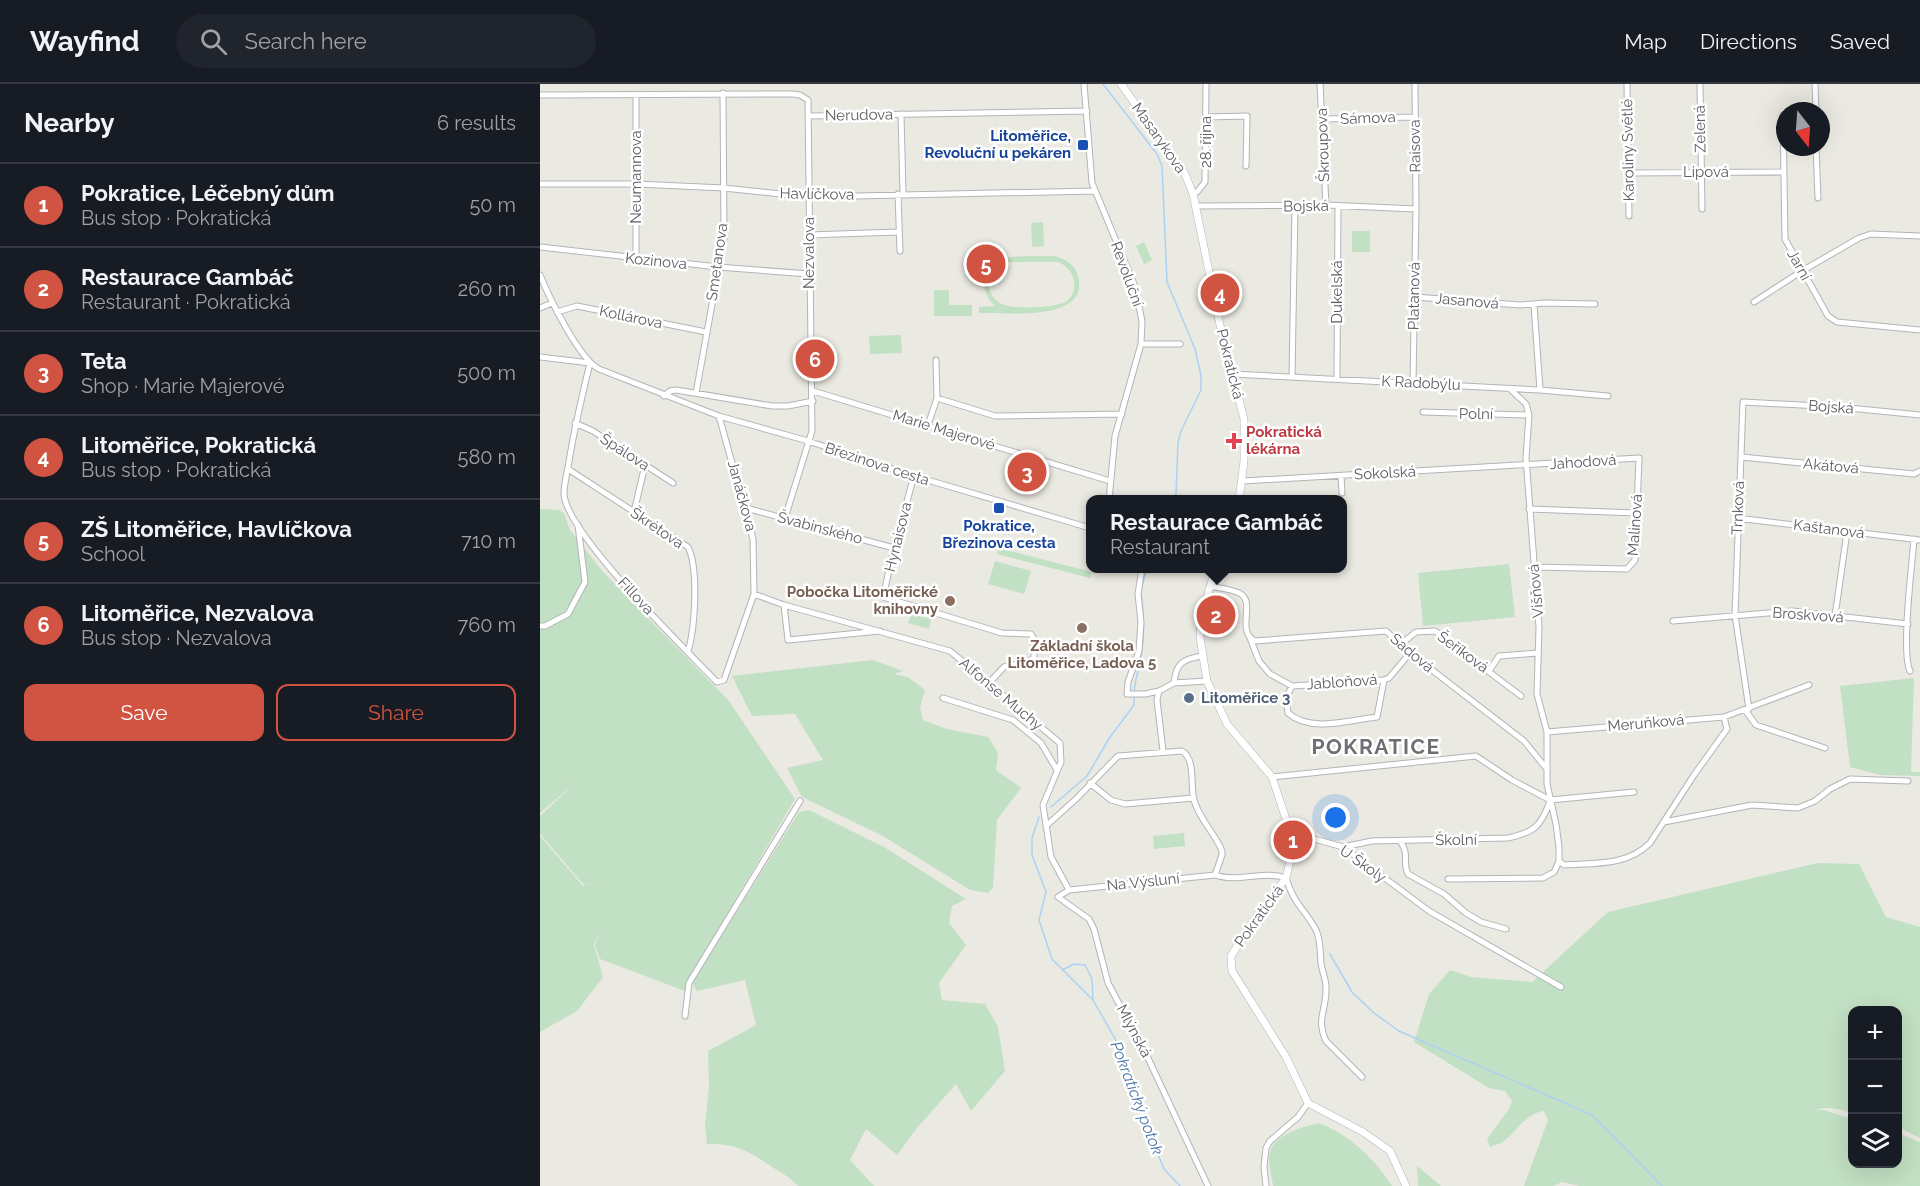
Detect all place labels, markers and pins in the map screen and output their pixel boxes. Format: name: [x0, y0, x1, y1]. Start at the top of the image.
place label: Litoměřice, Revoluční u pekáren: [924, 127, 1071, 162]
marker: Litoměřice, Revoluční u pekáren: [1076, 138, 1090, 152]
pin: 5: [966, 242, 1006, 286]
pin: 4: [1200, 270, 1240, 316]
pin: 6: [796, 336, 834, 382]
place label: Pokratická lékárna: [1246, 423, 1322, 458]
marker: Pokratická lékárna: [1227, 434, 1241, 448]
pin: 3: [1008, 450, 1046, 494]
marker: Pokratice, Březinova cesta: [992, 501, 1006, 515]
place label: Pokratice, Březinova cesta: [942, 517, 1056, 552]
place label: Pobočka Litoměřické knihovny: [787, 583, 939, 618]
pin: 2: [1196, 592, 1236, 638]
marker: Pobočka Litoměřické knihovny: [943, 594, 957, 608]
marker: Základní škola Litoměřice, Ladova 5: [1075, 621, 1089, 635]
place label: Základní škola Litoměřice, Ladova 5: [1008, 637, 1156, 672]
place label: Litoměřice 3: [1201, 689, 1290, 707]
marker: Litoměřice 3: [1182, 691, 1196, 705]
pin: 1: [1274, 818, 1312, 862]

